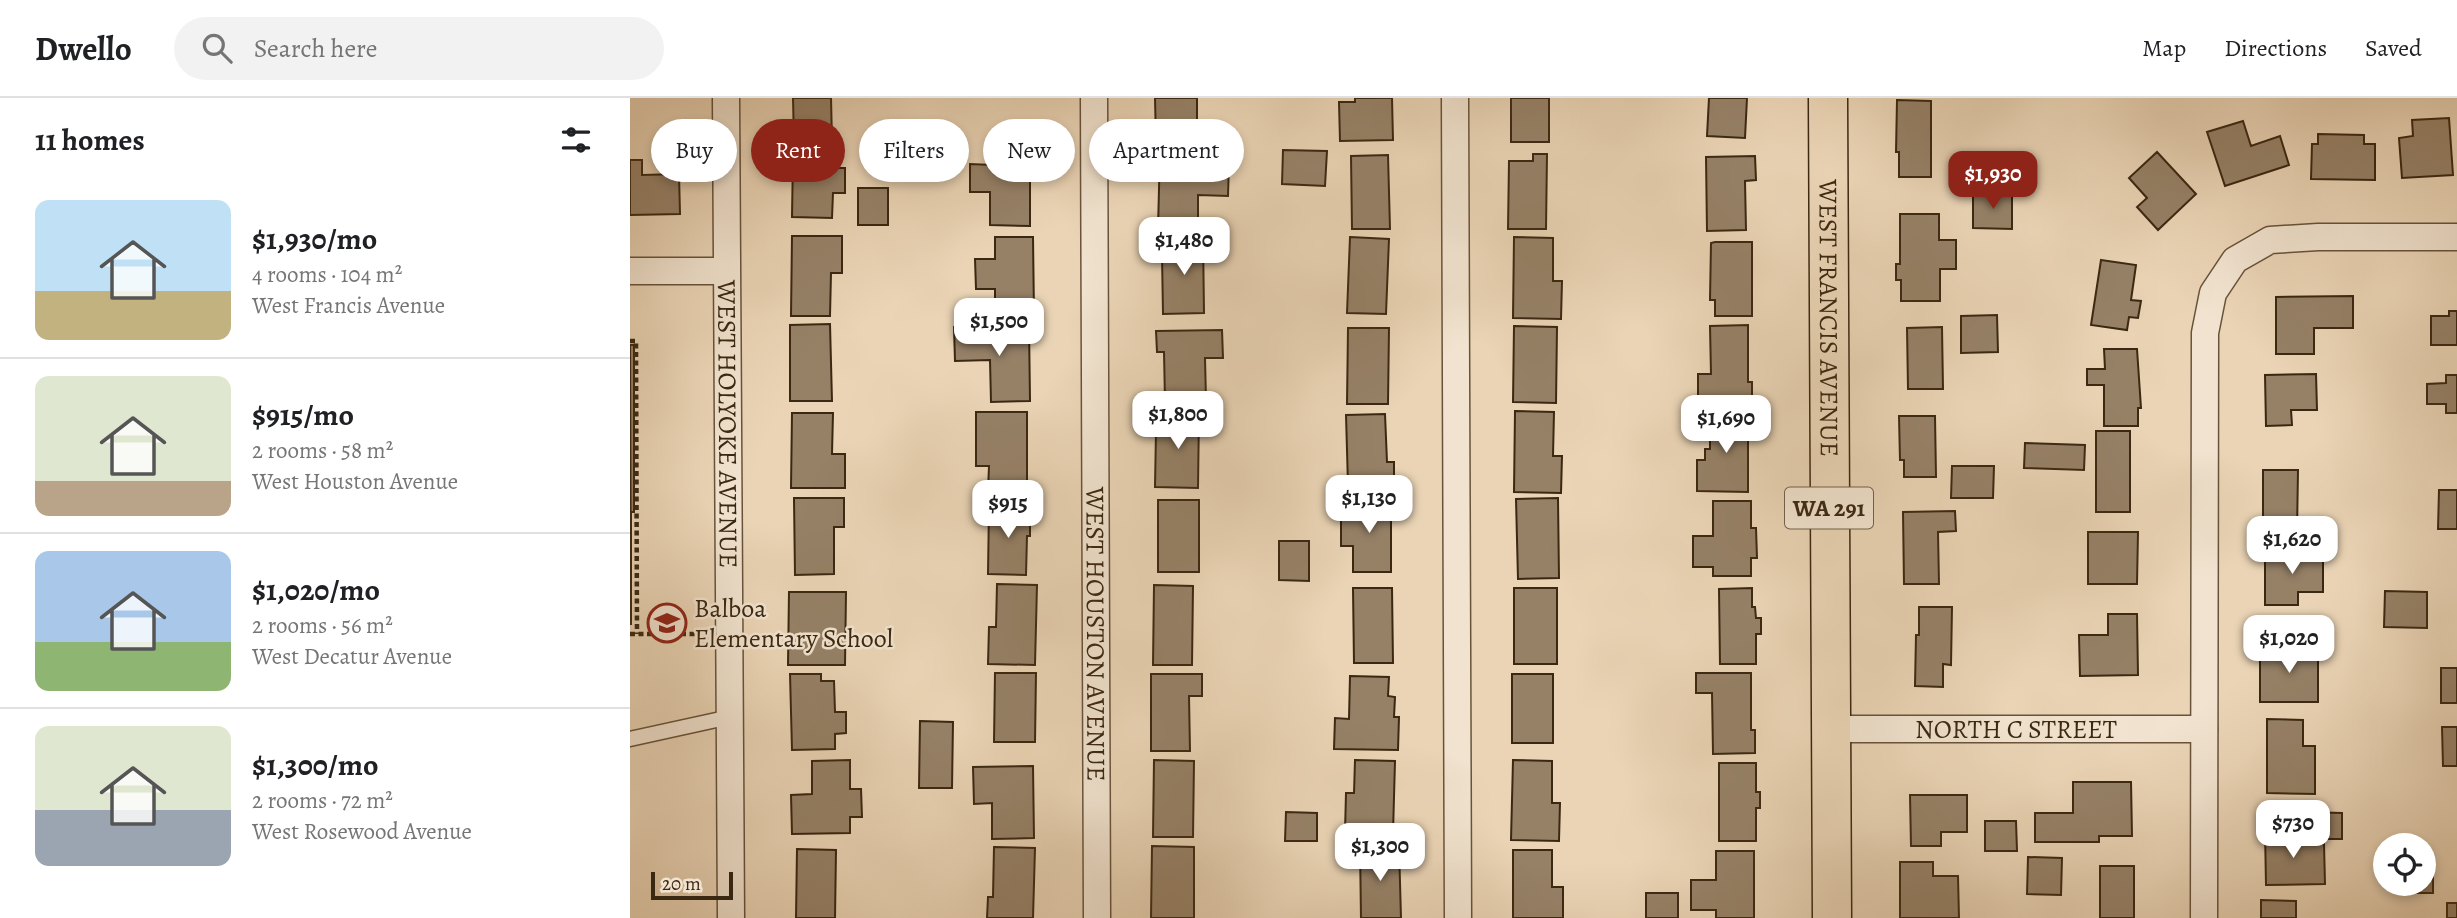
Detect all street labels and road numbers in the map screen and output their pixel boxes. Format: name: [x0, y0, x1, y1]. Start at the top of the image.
street label: WEST FRANCIS AVENUE: [1810, 178, 1847, 457]
street label: WEST HOLYOKE AVENUE: [709, 279, 746, 568]
street label: WEST HOUSTON AVENUE: [1077, 486, 1114, 781]
road number: WA 291: [1785, 488, 1873, 528]
street label: NORTH C STREET: [1915, 712, 2117, 747]

